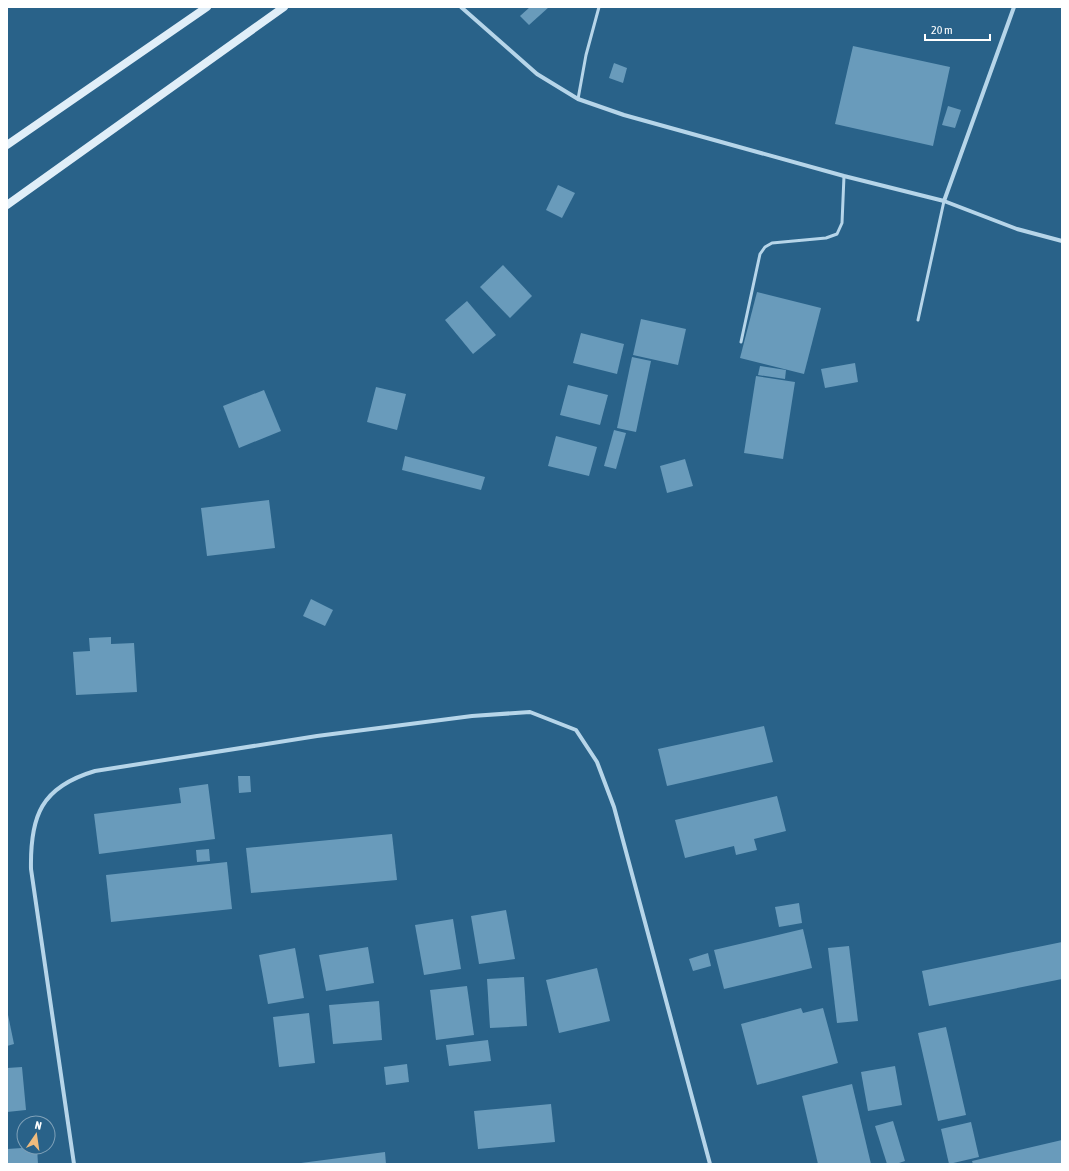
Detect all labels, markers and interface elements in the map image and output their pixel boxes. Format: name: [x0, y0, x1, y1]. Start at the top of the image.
scale bar: [925, 16, 990, 42]
text: 20 m: [931, 23, 953, 37]
north arrow: [16, 1115, 56, 1155]
text: N: [34, 1119, 43, 1132]

